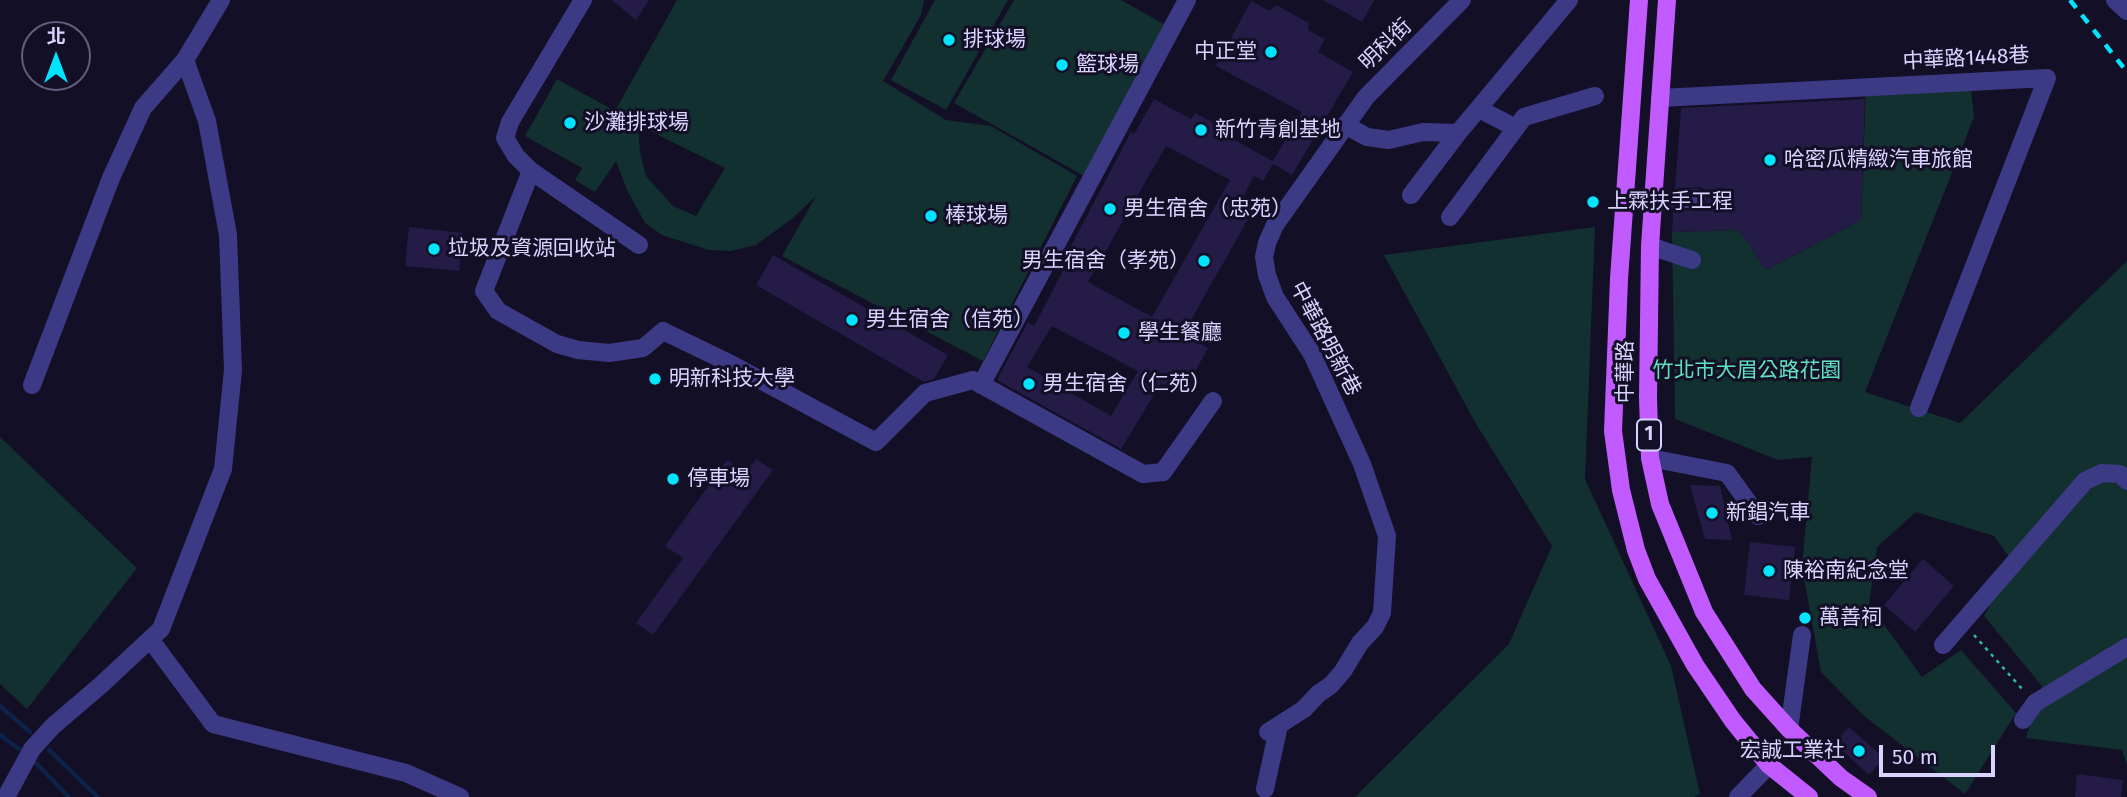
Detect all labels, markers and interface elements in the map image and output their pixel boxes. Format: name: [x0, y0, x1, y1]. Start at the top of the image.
street label: 明科街: [1355, 14, 1417, 76]
north arrow: [21, 21, 91, 91]
text: 北: [46, 25, 66, 48]
place label: 排球場: [963, 27, 1026, 53]
marker: 排球場: [941, 32, 957, 48]
place label: 中正堂: [1194, 39, 1257, 65]
street label: 中華路1448巷: [1902, 43, 2030, 75]
marker: 中正堂: [1263, 44, 1279, 60]
place label: 籃球場: [1076, 52, 1139, 78]
marker: 籃球場: [1054, 57, 1070, 73]
place label: 沙灘排球場: [584, 110, 689, 136]
marker: 沙灘排球場: [562, 115, 578, 131]
place label: 新竹青創基地: [1215, 117, 1341, 143]
marker: 新竹青創基地: [1193, 122, 1209, 138]
place label: 哈密瓜精緻汽車旅館: [1784, 147, 1973, 173]
marker: 哈密瓜精緻汽車旅館: [1762, 152, 1778, 168]
place label: 上霖扶手工程: [1607, 189, 1733, 215]
marker: 上霖扶手工程: [1585, 194, 1601, 210]
place label: 男生宿舍（忠苑）: [1124, 196, 1292, 222]
marker: 男生宿舍（忠苑）: [1102, 201, 1118, 217]
place label: 棒球場: [945, 203, 1008, 229]
marker: 棒球場: [923, 208, 939, 224]
place label: 垃圾及資源回收站: [448, 236, 616, 262]
marker: 垃圾及資源回收站: [426, 241, 442, 257]
place label: 男生宿舍（孝苑）: [1022, 248, 1190, 274]
marker: 男生宿舍（孝苑）: [1196, 253, 1212, 269]
street label: 中華路明新巷: [1284, 277, 1366, 401]
place label: 男生宿舍（信苑）: [866, 307, 1034, 333]
marker: 男生宿舍（信苑）: [844, 312, 860, 328]
place label: 學生餐廳: [1138, 320, 1222, 346]
marker: 學生餐廳: [1116, 325, 1132, 341]
street label: 中華路: [1613, 341, 1639, 403]
park label: 竹北市大眉公路花園: [1653, 358, 1841, 384]
place label: 明新科技大學: [669, 366, 795, 392]
marker: 明新科技大學: [647, 371, 663, 387]
place label: 男生宿舍（仁苑）: [1043, 371, 1211, 397]
marker: 男生宿舍（仁苑）: [1021, 376, 1037, 392]
road number: 1: [1637, 420, 1661, 450]
place label: 停車場: [687, 466, 750, 492]
marker: 停車場: [665, 471, 681, 487]
place label: 新錩汽車: [1726, 500, 1810, 526]
marker: 新錩汽車: [1704, 505, 1720, 521]
place label: 陳裕南紀念堂: [1783, 558, 1909, 584]
marker: 陳裕南紀念堂: [1761, 563, 1777, 579]
place label: 萬善祠: [1819, 605, 1882, 631]
marker: 萬善祠: [1797, 610, 1813, 626]
scale bar: [1882, 730, 1997, 774]
place label: 宏誠工業社: [1740, 738, 1845, 764]
marker: 宏誠工業社: [1851, 743, 1867, 759]
text: 50 m: [1892, 744, 1938, 770]

